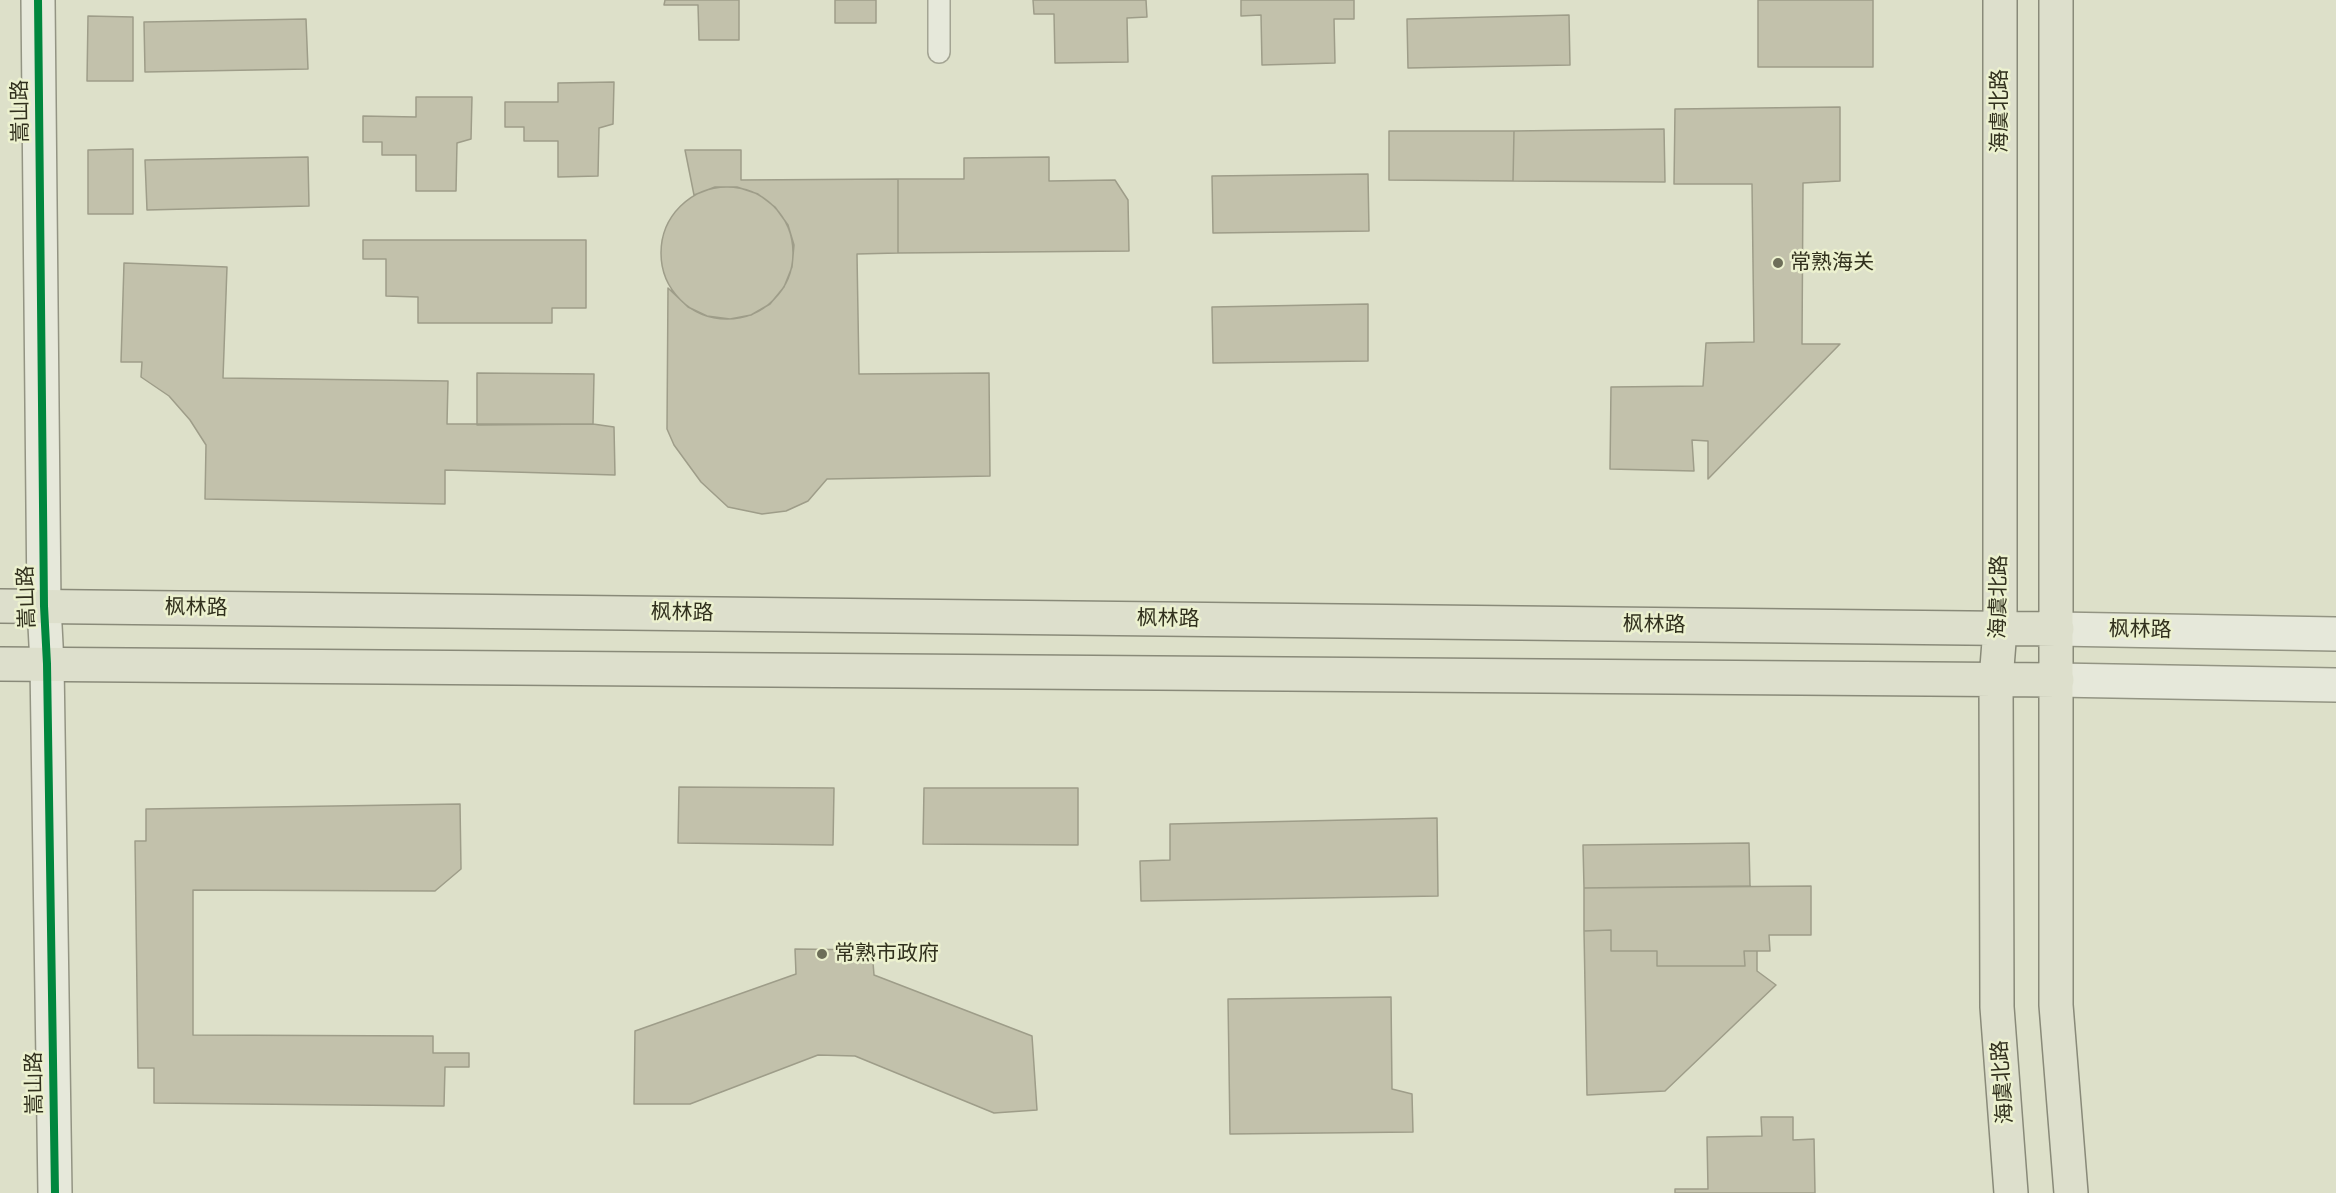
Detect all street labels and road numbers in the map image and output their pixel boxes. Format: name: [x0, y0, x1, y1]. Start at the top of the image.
street label: 海虞北路: [1987, 69, 2013, 153]
street label: 嵩山路: [8, 79, 34, 143]
street label: 海虞北路: [1986, 555, 2012, 639]
street label: 嵩山路: [13, 565, 41, 629]
street label: 枫林路: [164, 595, 228, 621]
street label: 枫林路: [650, 600, 714, 626]
street label: 枫林路: [1136, 606, 1200, 632]
street label: 枫林路: [1622, 612, 1686, 638]
street label: 枫林路: [2108, 617, 2172, 643]
street label: 海虞北路: [1988, 1039, 2018, 1125]
street label: 嵩山路: [22, 1051, 48, 1115]

